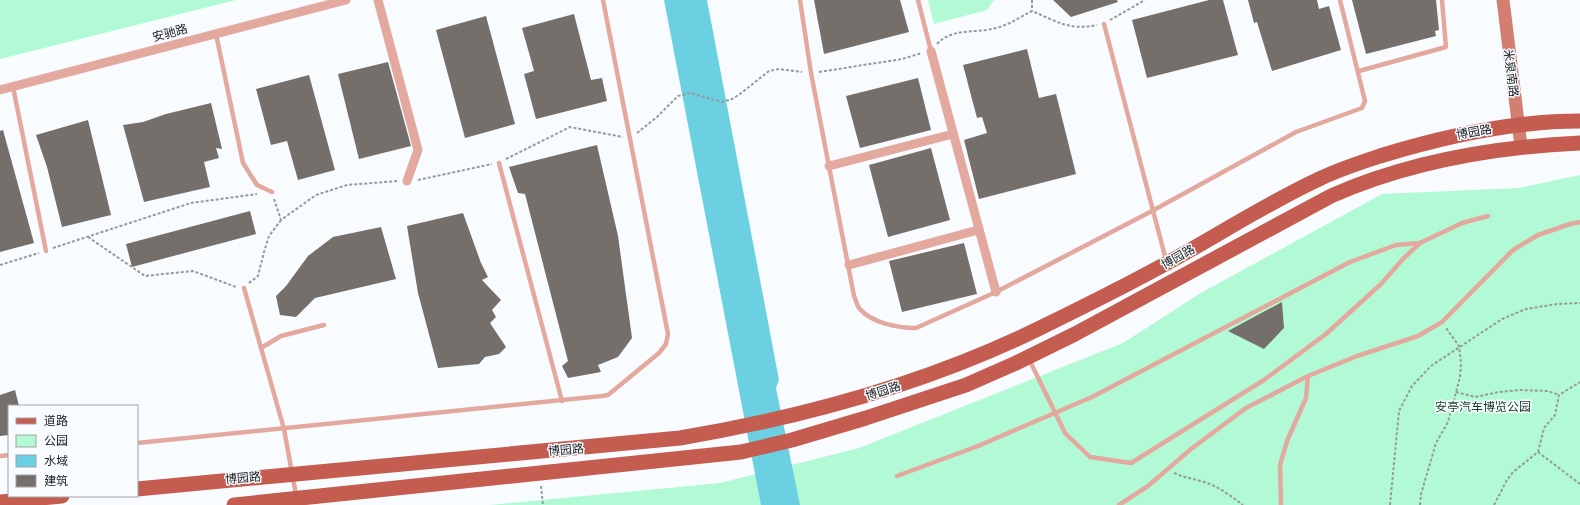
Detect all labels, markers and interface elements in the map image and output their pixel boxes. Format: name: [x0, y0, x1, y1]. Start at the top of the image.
street label: 安驰路: [151, 21, 189, 45]
street label: 米泉南路: [1500, 48, 1522, 98]
street label: 博园路: [1455, 121, 1493, 143]
street label: 博园路: [1158, 241, 1198, 273]
street label: 博园路: [863, 378, 903, 404]
park label: 安亭汽车博览公园: [1435, 399, 1531, 415]
legend: [8, 405, 138, 497]
text: 道路: [44, 413, 68, 429]
text: 公园: [44, 433, 68, 449]
street label: 博园路: [547, 440, 585, 460]
text: 水域: [44, 453, 68, 469]
street label: 博园路: [224, 468, 262, 488]
text: 建筑: [44, 473, 68, 489]

